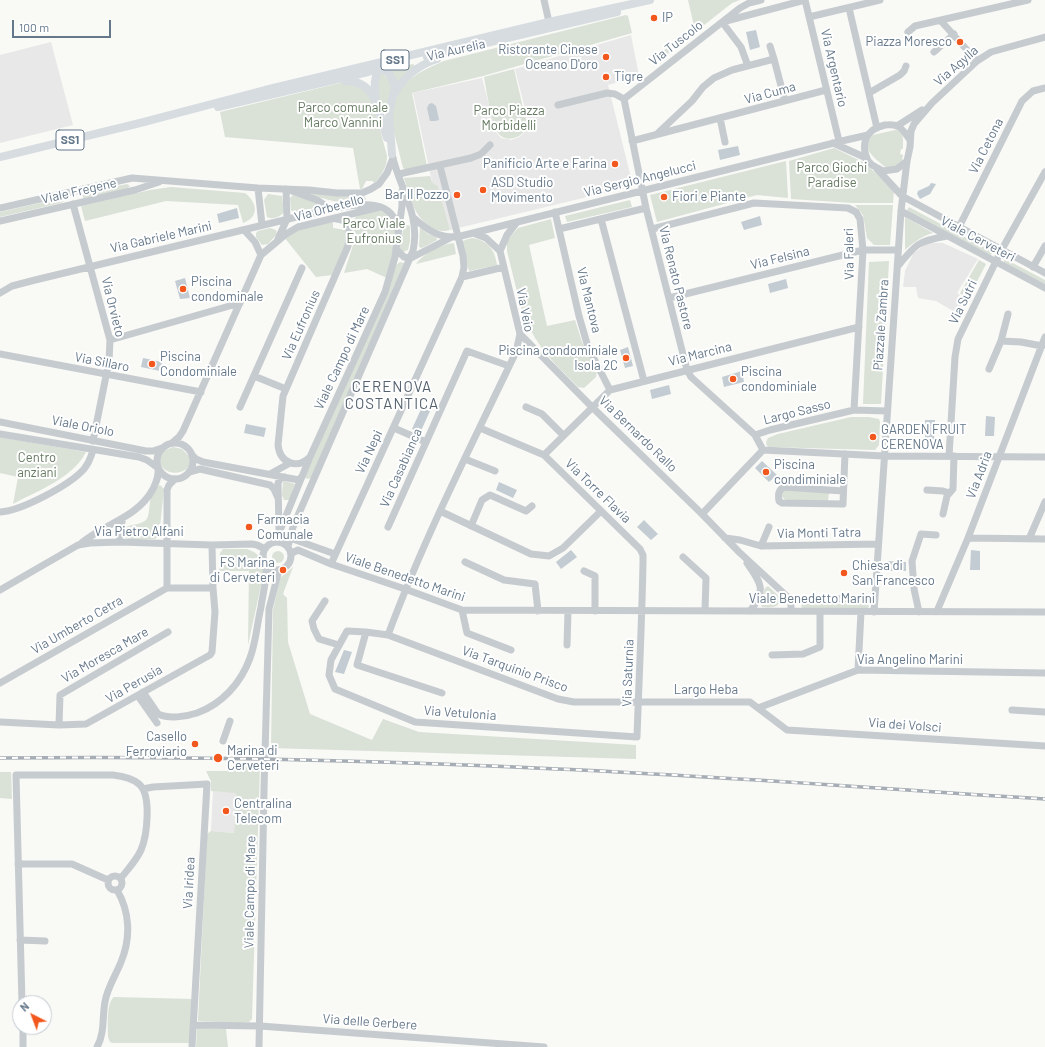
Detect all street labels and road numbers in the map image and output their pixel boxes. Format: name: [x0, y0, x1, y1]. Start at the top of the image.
street label: Via Tuscolo: [646, 17, 706, 69]
street label: Via Argentario: [817, 27, 851, 109]
street label: Via Aurelia: [425, 36, 487, 64]
street label: Via Agylla: [931, 43, 981, 89]
road number: SS1: [381, 50, 409, 70]
street label: Via Cuma: [743, 79, 797, 107]
street label: Via Cetona: [965, 116, 1007, 176]
road number: SS1: [56, 130, 84, 150]
street label: Via Sergio Angelucci: [582, 158, 698, 200]
street label: Viale Fregene: [40, 175, 118, 207]
street label: Via Orbetello: [292, 191, 366, 225]
street label: Viale Cerveteri: [938, 213, 1018, 265]
street label: Via Gabriele Marini: [109, 218, 213, 256]
street label: Via Renato Pastore: [656, 224, 696, 332]
street label: Via Faleri: [841, 228, 857, 280]
street label: Via Felsina: [749, 243, 811, 273]
street label: Via Mantova: [573, 266, 605, 334]
street label: Via Orvieto: [98, 275, 128, 339]
street label: Via Sutri: [946, 277, 980, 327]
street label: Piazzale Zambra: [870, 279, 892, 371]
street label: Via Veio: [513, 287, 537, 333]
street label: Via Eufronius: [279, 288, 323, 362]
street label: Viale Campo di Mare: [311, 304, 373, 412]
street label: Via Marcina: [667, 339, 733, 369]
street label: Via Sillaro: [73, 349, 131, 375]
street label: Via Bernardo Rallo: [596, 393, 680, 475]
street label: Largo Sasso: [762, 396, 832, 428]
street label: Viale Oriolo: [50, 412, 116, 440]
street label: Via Casabianca: [377, 426, 425, 510]
street label: Via Nepi: [352, 428, 386, 476]
street label: Via Adria: [963, 449, 995, 501]
street label: Via Torre Flavia: [562, 456, 634, 526]
street label: Via Pietro Alfani: [94, 524, 184, 540]
street label: Via Monti Tatra: [777, 524, 861, 542]
street label: Viale Benedetto Marini: [343, 549, 467, 605]
street label: Viale Benedetto Marini: [749, 591, 875, 607]
street label: Via Umberto Cetra: [28, 592, 126, 658]
street label: Via Moresca Mare: [59, 624, 151, 686]
street label: Via Saturnia: [619, 639, 637, 707]
street label: Via Tarquinio Prisco: [460, 643, 570, 695]
street label: Via Angelino Marini: [857, 652, 963, 668]
street label: Via Perusia: [103, 662, 165, 706]
street label: Largo Heba: [674, 682, 738, 698]
street label: Via Vetulonia: [423, 703, 497, 723]
street label: Via dei Volsci: [868, 715, 942, 735]
street label: Viale Campo di Mare: [241, 836, 259, 948]
street label: Via Iridea: [180, 857, 198, 909]
street label: Via delle Gerbere: [322, 1011, 418, 1033]

